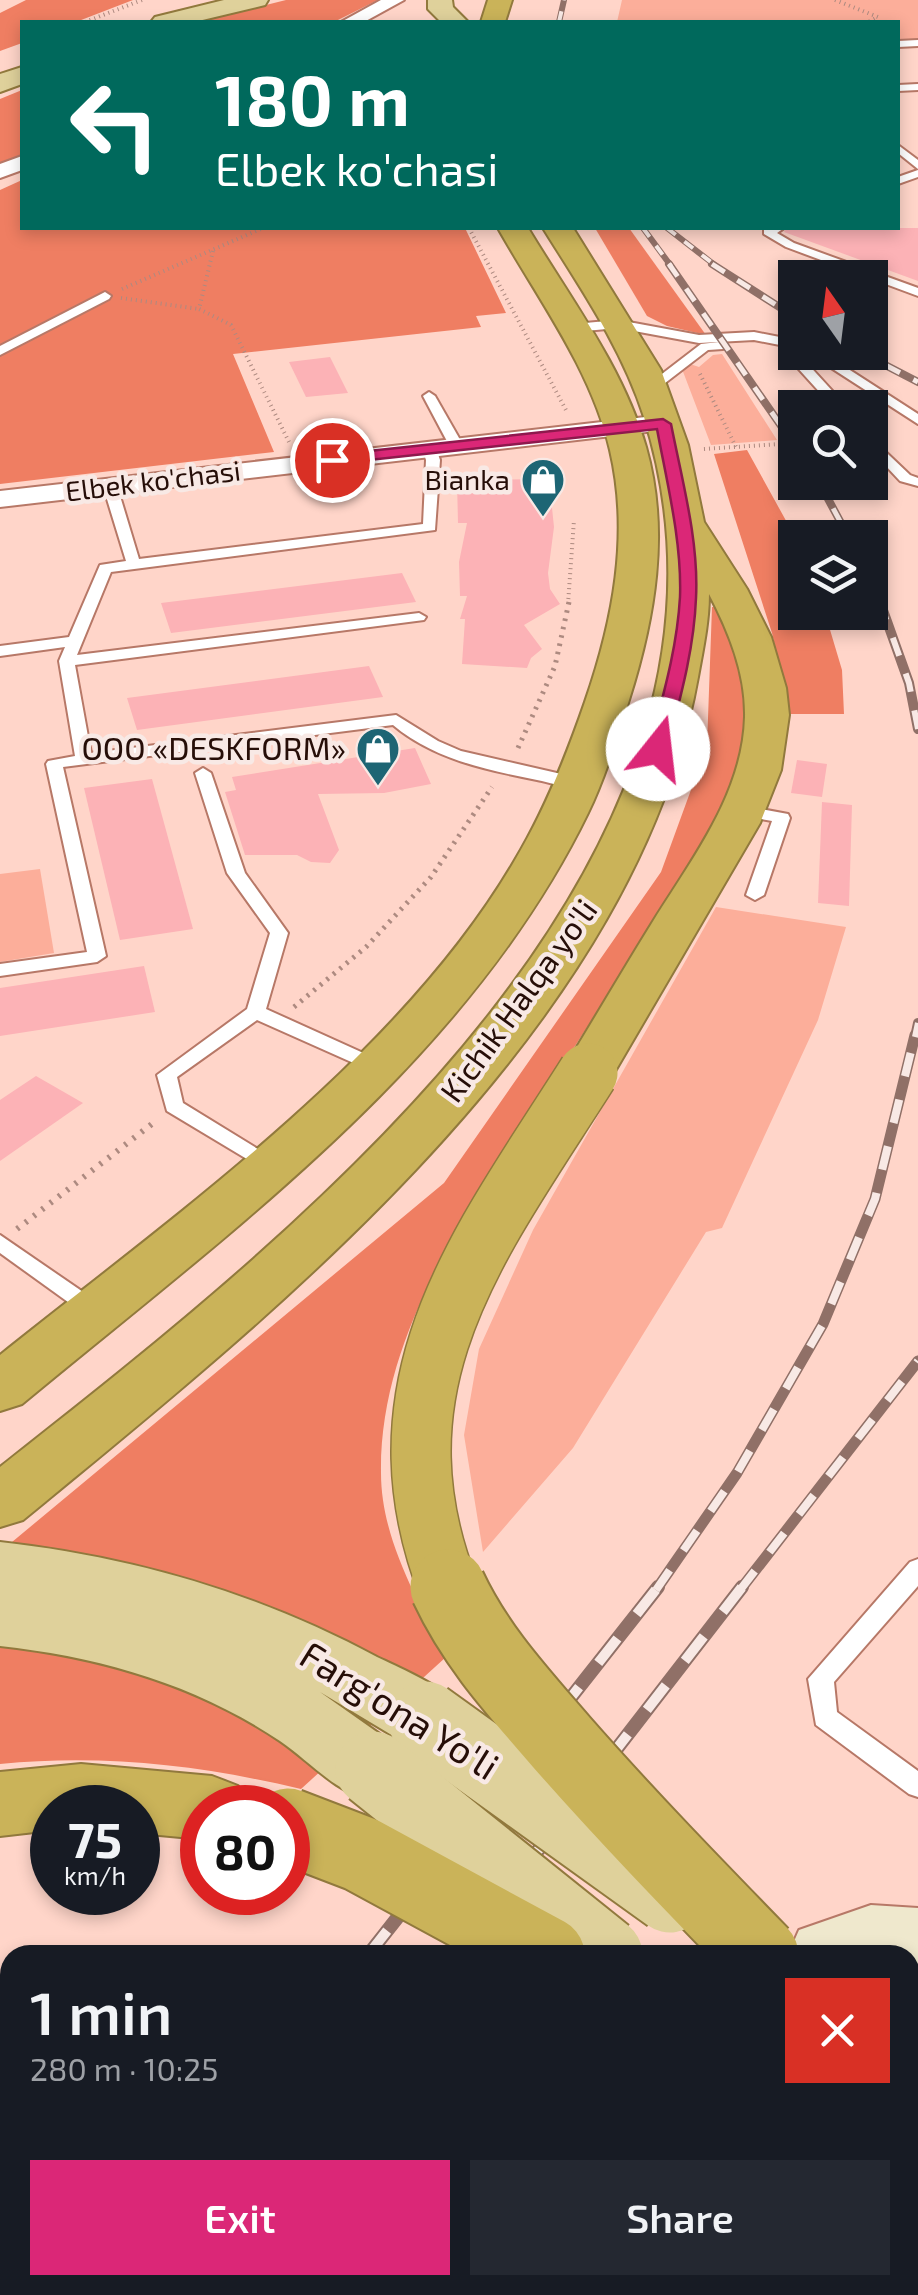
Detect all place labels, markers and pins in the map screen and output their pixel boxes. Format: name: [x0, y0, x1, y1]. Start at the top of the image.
pin: [290, 418, 375, 503]
shop icon: Bianka: [520, 457, 566, 518]
place label: Bianka: [424, 462, 510, 496]
shop icon: ООО «DESKFORM»: [355, 726, 401, 787]
place label: ООО «DESKFORM»: [81, 728, 346, 766]

